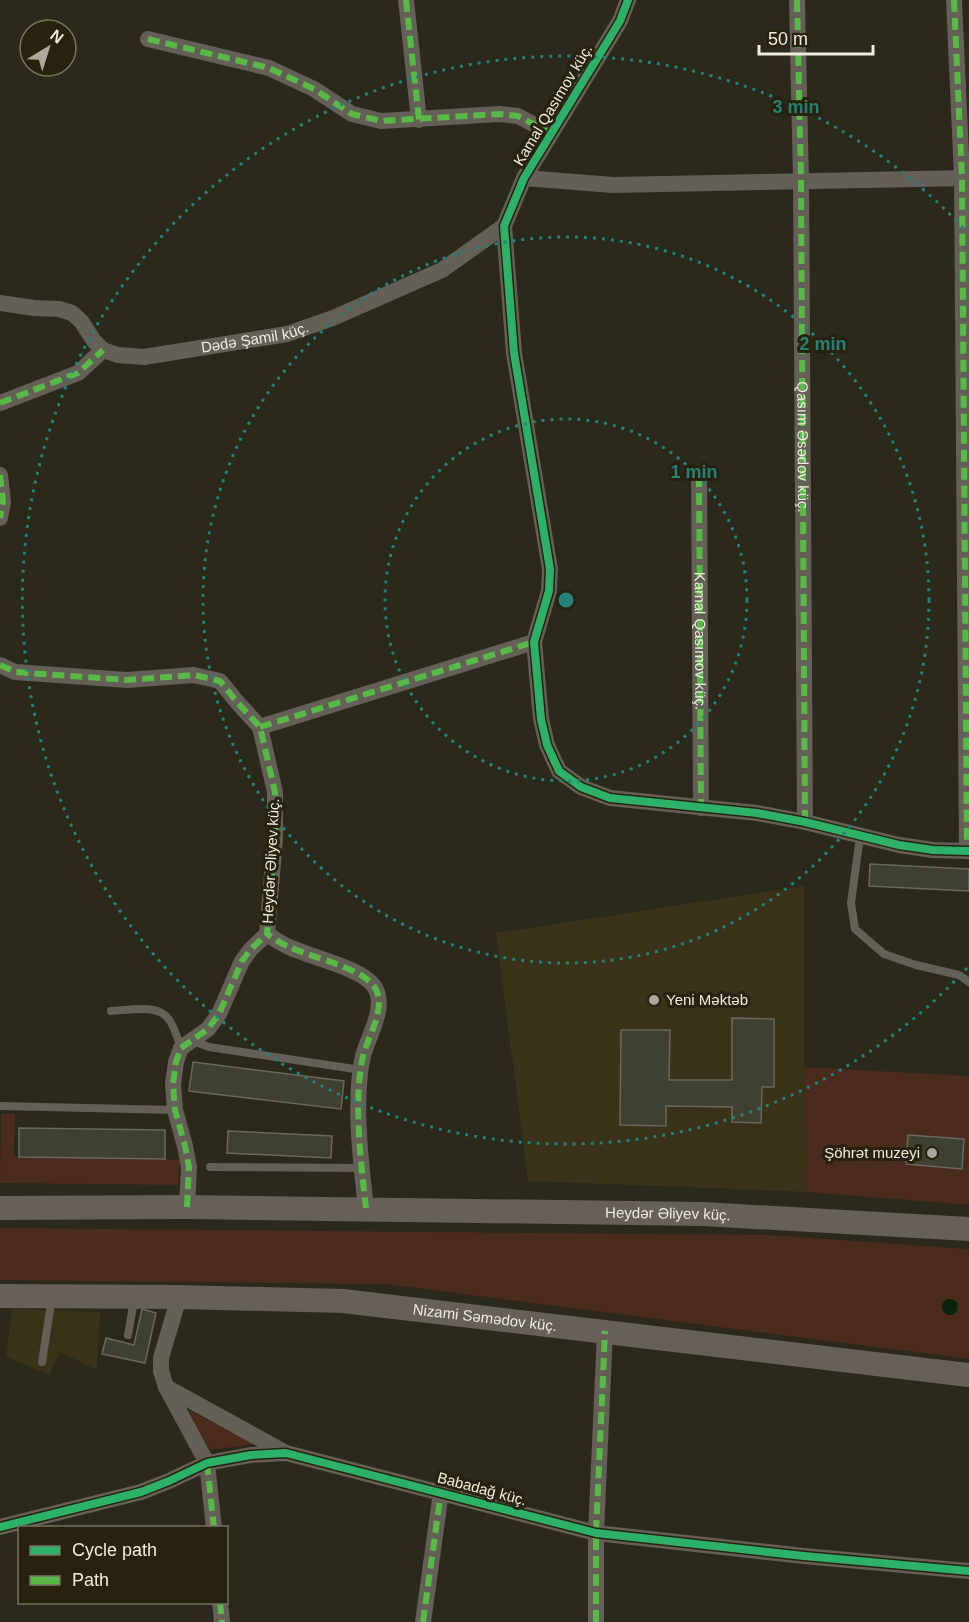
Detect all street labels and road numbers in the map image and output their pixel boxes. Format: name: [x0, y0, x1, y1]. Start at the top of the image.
street label: Kamal Qasımov küç.: [510, 41, 595, 168]
street label: Dədə Şamil küç.: [200, 318, 311, 356]
street label: Qasım Əsədov küç.: [794, 381, 812, 513]
street label: Kamal Qasımov küç.: [692, 572, 709, 710]
street label: Heydər Əliyev küç.: [259, 798, 282, 924]
street label: Heydər Əliyev küç.: [605, 1204, 731, 1224]
street label: Nizami Səmədov küç.: [412, 1300, 558, 1334]
street label: Babadağ küç.: [436, 1468, 529, 1509]

